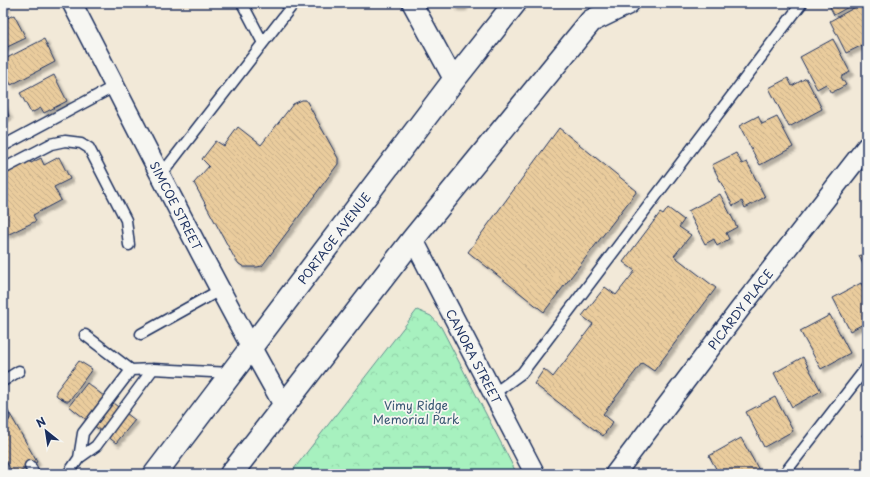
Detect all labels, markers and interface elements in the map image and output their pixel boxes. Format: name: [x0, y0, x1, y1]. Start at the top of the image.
street label: SIMCOE STREET: [146, 158, 207, 254]
street label: PORTAGE AVENUE: [293, 188, 375, 288]
street label: PICARDY PLACE: [703, 265, 777, 353]
street label: CANORA STREET: [442, 306, 506, 407]
park label: Vimy Ridge Memorial Park: [373, 396, 459, 428]
north arrow: [26, 411, 66, 451]
text: N: [33, 412, 49, 431]

